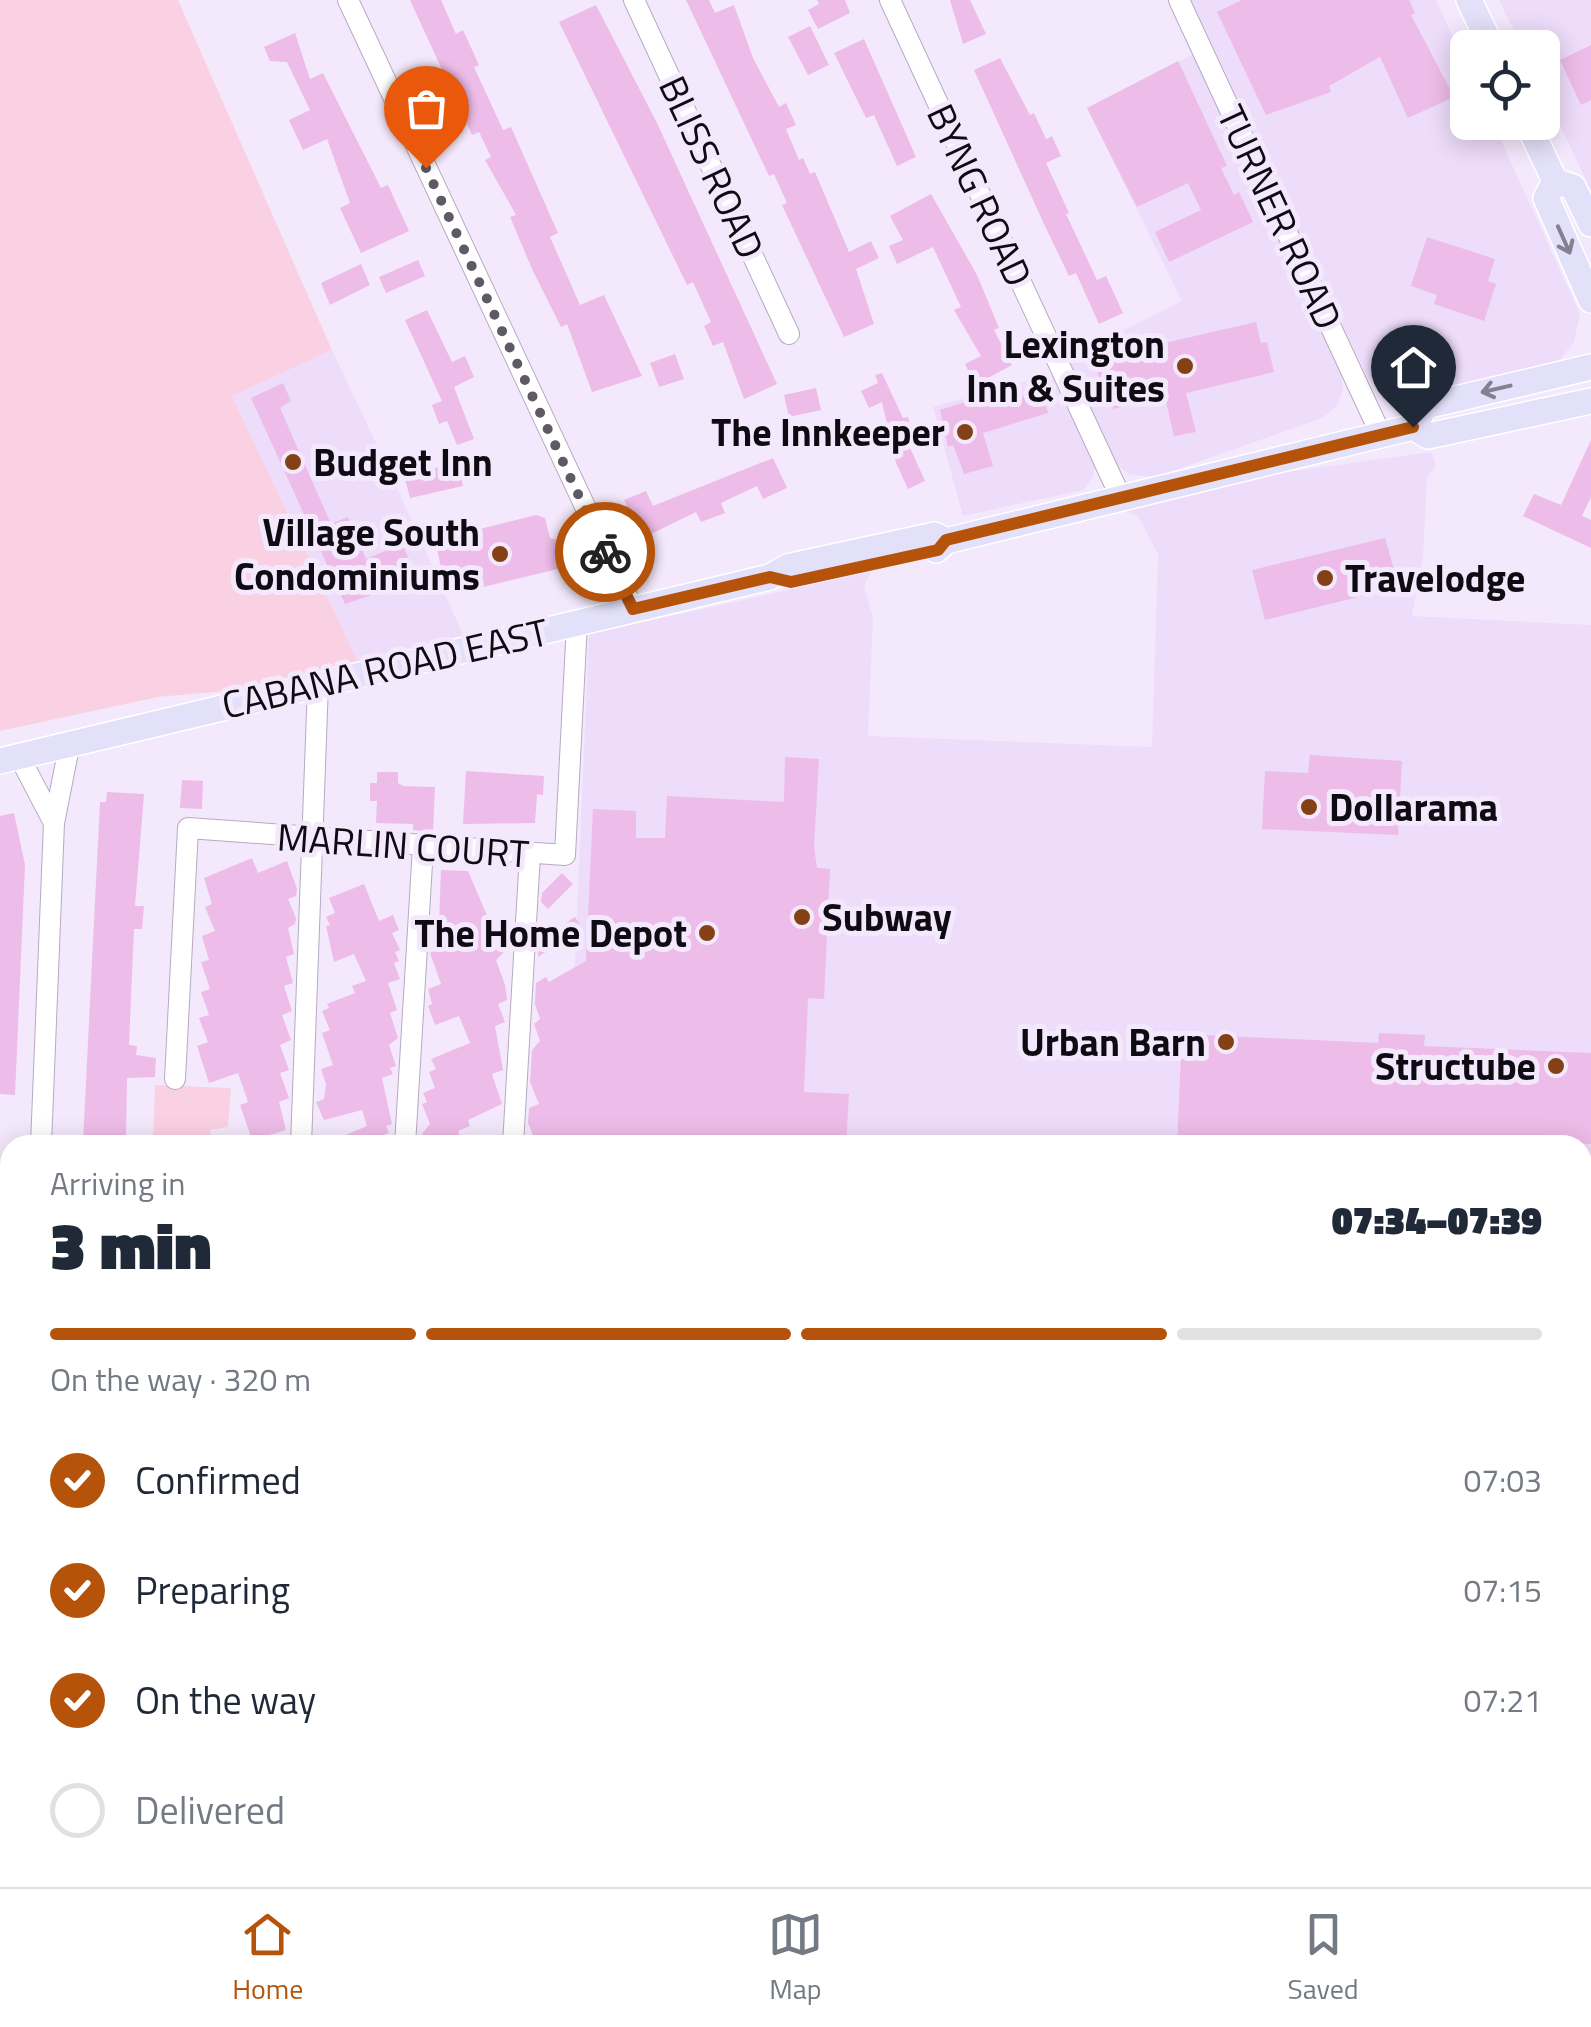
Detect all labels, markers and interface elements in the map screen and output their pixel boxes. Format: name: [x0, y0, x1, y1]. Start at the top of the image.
map controls: [1450, 30, 1560, 140]
button: locate: [1450, 30, 1560, 140]
pin: [384, 66, 469, 169]
street label: BLISS ROAD: [644, 66, 780, 268]
icon: bag: [399, 81, 454, 136]
street label: BYNG ROAD: [912, 94, 1048, 296]
street label: TURNER ROAD: [1203, 95, 1357, 339]
one-way arrow: [1556, 224, 1574, 255]
place label: Lexington Inn & Suites: [966, 315, 1165, 417]
pin: [1371, 325, 1456, 428]
icon: home: [1386, 340, 1441, 395]
marker: Lexington Inn & Suites: [1174, 355, 1196, 377]
one-way arrow: [1481, 381, 1513, 399]
place label: The Innkeeper: [711, 403, 945, 461]
marker: The Innkeeper: [954, 421, 976, 443]
place label: Budget Inn: [313, 433, 493, 491]
marker: Budget Inn: [282, 451, 304, 473]
courier: [555, 502, 655, 602]
place label: Village South Condominiums: [234, 503, 480, 605]
icon: bike: [578, 525, 633, 580]
marker: Village South Condominiums: [489, 543, 511, 565]
place label: Travelodge: [1345, 549, 1525, 607]
marker: Travelodge: [1314, 567, 1336, 589]
street label: CABANA ROAD EAST: [216, 602, 554, 734]
place label: Dollarama: [1329, 778, 1498, 836]
marker: Dollarama: [1298, 796, 1320, 818]
street label: MARLIN COURT: [275, 807, 531, 883]
place label: Subway: [822, 888, 952, 946]
place label: The Home Depot: [415, 904, 687, 962]
marker: Subway: [791, 906, 813, 928]
marker: The Home Depot: [696, 922, 718, 944]
place label: Urban Barn: [1020, 1013, 1206, 1071]
marker: Urban Barn: [1215, 1031, 1237, 1053]
place label: Structube: [1375, 1037, 1536, 1095]
marker: Structube: [1545, 1055, 1567, 1077]
text: Arriving in: [50, 1159, 186, 1207]
text: 07:34–07:39: [1332, 1191, 1542, 1249]
text: 3 min: [50, 1195, 211, 1294]
text: On the way · 320 m: [50, 1355, 311, 1403]
text: Confirmed: [135, 1451, 301, 1509]
icon: check: [50, 1453, 105, 1508]
text: 07:03: [1463, 1456, 1542, 1504]
text: Preparing: [135, 1561, 290, 1619]
icon: check: [50, 1563, 105, 1618]
text: 07:15: [1463, 1566, 1542, 1614]
text: On the way: [135, 1671, 316, 1729]
icon: check: [50, 1673, 105, 1728]
text: 07:21: [1463, 1676, 1542, 1724]
text: Delivered: [135, 1781, 285, 1839]
tab: Home: [232, 1907, 303, 2010]
tab: Map: [768, 1907, 823, 2010]
tab: Saved: [1287, 1907, 1359, 2010]

